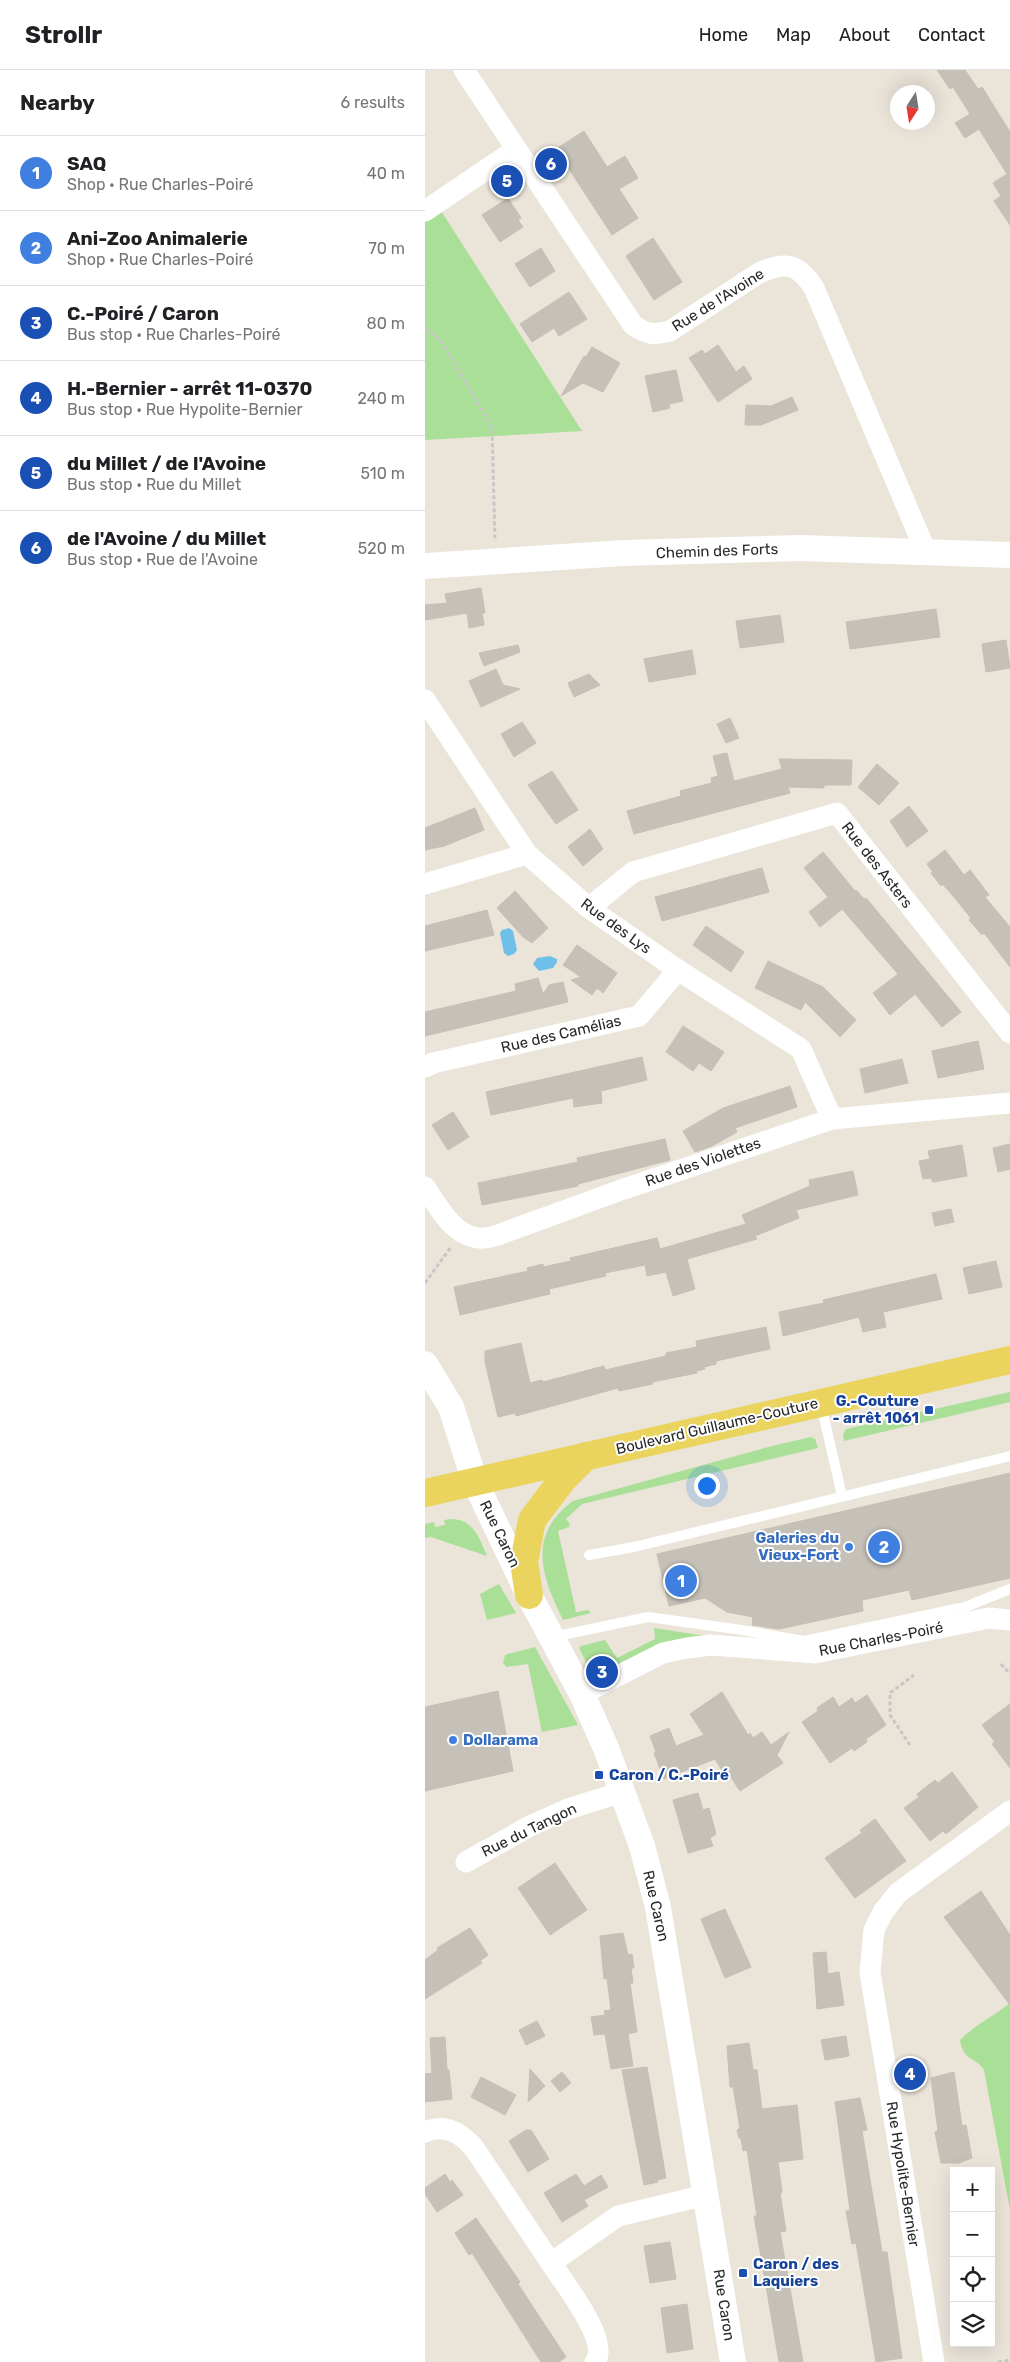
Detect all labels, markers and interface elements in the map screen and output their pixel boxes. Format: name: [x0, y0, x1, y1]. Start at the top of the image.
text: Strollr: [25, 21, 102, 49]
text: Home: [699, 24, 748, 46]
text: Map: [776, 24, 811, 46]
text: About: [839, 24, 890, 46]
text: Contact: [918, 24, 985, 46]
north arrow: [890, 85, 935, 130]
text: Nearby: [20, 90, 95, 115]
text: 6 results: [340, 93, 405, 112]
pin: 6: [535, 145, 567, 183]
text: SAQ: [67, 152, 106, 175]
pin: 5: [491, 162, 523, 200]
text: 1: [32, 164, 40, 183]
text: 40 m: [367, 164, 405, 183]
text: Shop · Rue Charles-Poiré: [67, 175, 253, 194]
text: Ani-Zoo Animalerie: [67, 227, 248, 250]
text: 2: [31, 239, 41, 258]
text: 70 m: [368, 239, 405, 258]
text: Shop · Rue Charles-Poiré: [67, 250, 253, 269]
street label: Rue de l'Avoine: [669, 264, 767, 336]
text: C.-Poiré / Caron: [67, 302, 219, 325]
text: 3: [31, 314, 41, 333]
text: 80 m: [367, 314, 405, 333]
text: Bus stop · Rue Charles-Poiré: [67, 325, 281, 344]
text: H.-Bernier - arrêt 11-0370: [67, 377, 312, 400]
text: 4: [31, 389, 41, 408]
text: 240 m: [358, 389, 405, 408]
text: Bus stop · Rue Hypolite-Bernier: [67, 400, 303, 419]
text: du Millet / de l'Avoine: [67, 452, 266, 475]
text: 5: [31, 464, 41, 483]
text: 510 m: [361, 464, 405, 483]
text: Bus stop · Rue du Millet: [67, 475, 241, 494]
text: de l'Avoine / du Millet: [67, 527, 266, 550]
text: 6: [31, 539, 41, 558]
text: 520 m: [358, 539, 405, 558]
street label: Chemin des Forts: [656, 540, 779, 562]
text: Bus stop · Rue de l'Avoine: [67, 550, 258, 569]
street label: Rue des Asters: [838, 818, 916, 912]
street label: Rue des Lys: [577, 895, 655, 958]
street label: Rue des Camélias: [499, 1011, 623, 1057]
street label: Rue des Violettes: [643, 1134, 763, 1190]
place label: G.-Couture - arrêt 1061: [833, 1392, 919, 1427]
street label: Boulevard Guillaume-Couture: [614, 1394, 820, 1458]
marker: G.-Couture - arrêt 1061: [923, 1404, 935, 1416]
your location: [694, 1473, 720, 1499]
street label: Rue Caron: [476, 1497, 524, 1571]
pin: 2: [868, 1528, 900, 1566]
place label: Galeries du Vieux-Fort: [756, 1529, 839, 1564]
marker: Galeries du Vieux-Fort: [843, 1541, 855, 1553]
pin: 1: [665, 1562, 697, 1600]
street label: Rue Charles-Poiré: [817, 1618, 945, 1660]
pin: 3: [586, 1653, 618, 1691]
place label: Dollarama: [463, 1731, 539, 1749]
marker: Dollarama: [447, 1734, 459, 1746]
place label: Caron / C.-Poiré: [609, 1766, 729, 1784]
marker: Caron / C.-Poiré: [593, 1769, 605, 1781]
street label: Rue du Tangon: [479, 1799, 579, 1861]
street label: Rue Caron: [639, 1869, 673, 1943]
pin: 4: [894, 2055, 926, 2093]
street label: Rue Hypolite-Bernier: [883, 2100, 923, 2248]
map controls: [950, 2167, 995, 2347]
button: +: [950, 2167, 995, 2212]
button: −: [950, 2212, 995, 2257]
place label: Caron / des Laquiers: [753, 2255, 839, 2290]
button: locate: [950, 2257, 995, 2302]
marker: Caron / des Laquiers: [737, 2267, 749, 2279]
street label: Rue Caron: [709, 2268, 739, 2342]
button: layers: [950, 2302, 995, 2347]

